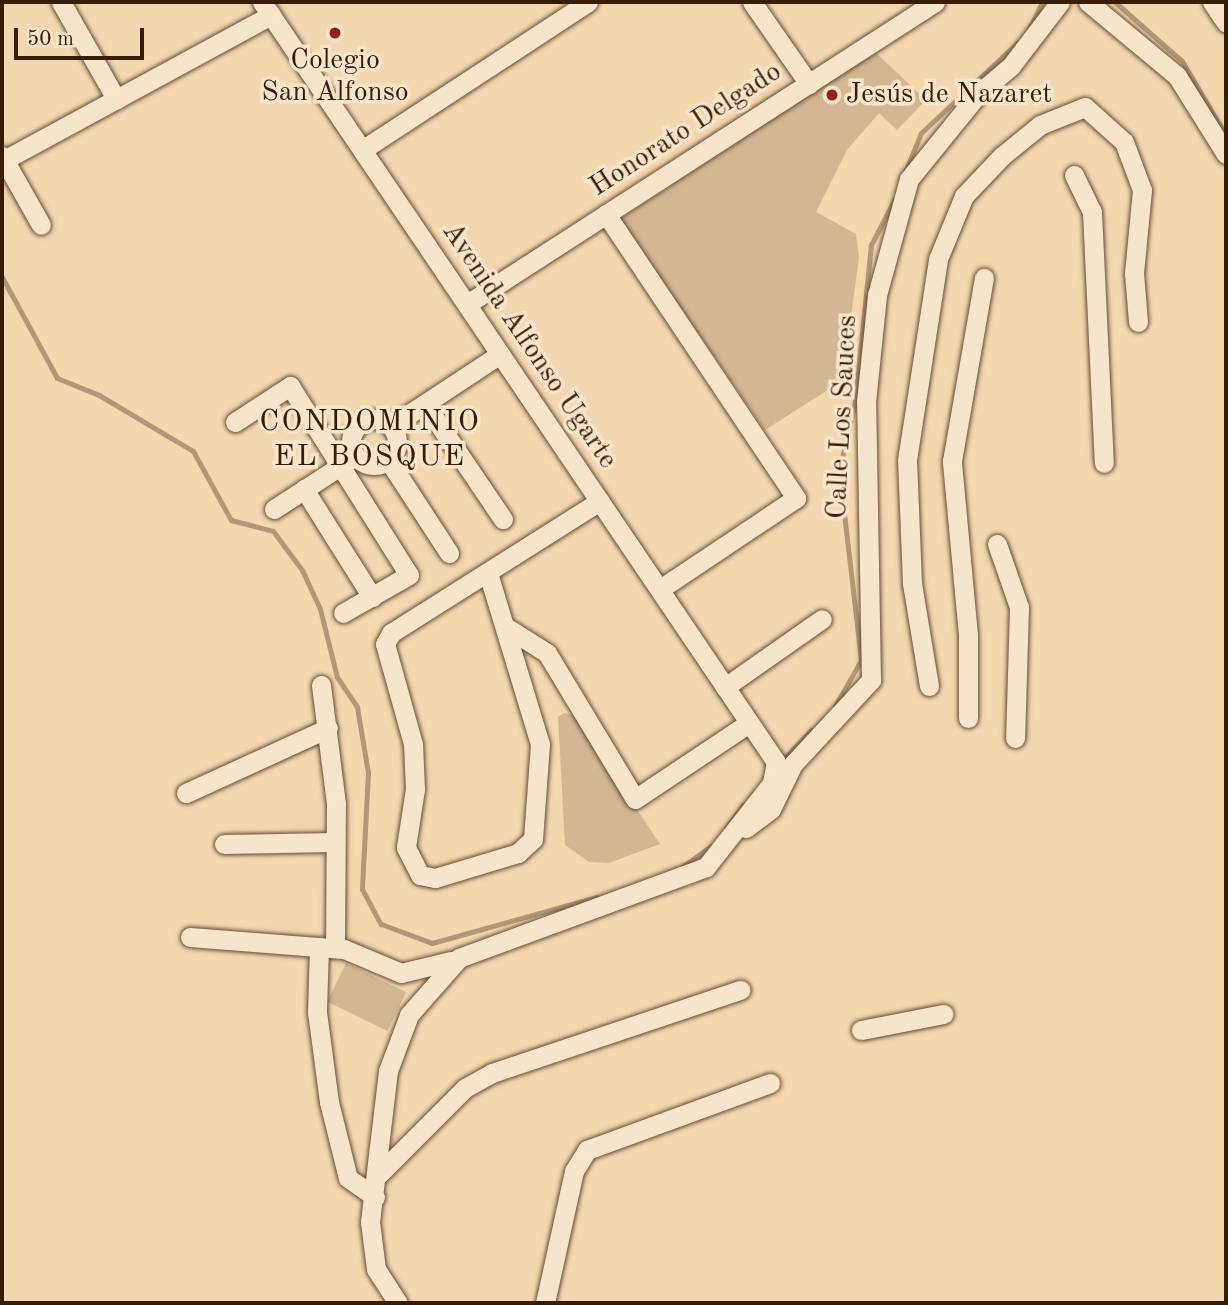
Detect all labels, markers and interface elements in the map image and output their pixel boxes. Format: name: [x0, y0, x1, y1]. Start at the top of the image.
scale bar: [18, 14, 147, 58]
marker: Colegio San Alfonso: [327, 25, 343, 41]
text: 50 m: [27, 29, 74, 50]
place label: Colegio San Alfonso: [261, 44, 409, 110]
street label: Honorato Delgado: [584, 56, 788, 204]
place label: Jesús de Nazaret: [846, 78, 1052, 112]
marker: Jesús de Nazaret: [824, 87, 840, 103]
street label: Avenida Alfonso Ugarte: [434, 217, 624, 475]
street label: Calle Los Sauces: [821, 314, 865, 520]
district label: CONDOMINIO EL BOSQUE: [261, 404, 479, 474]

